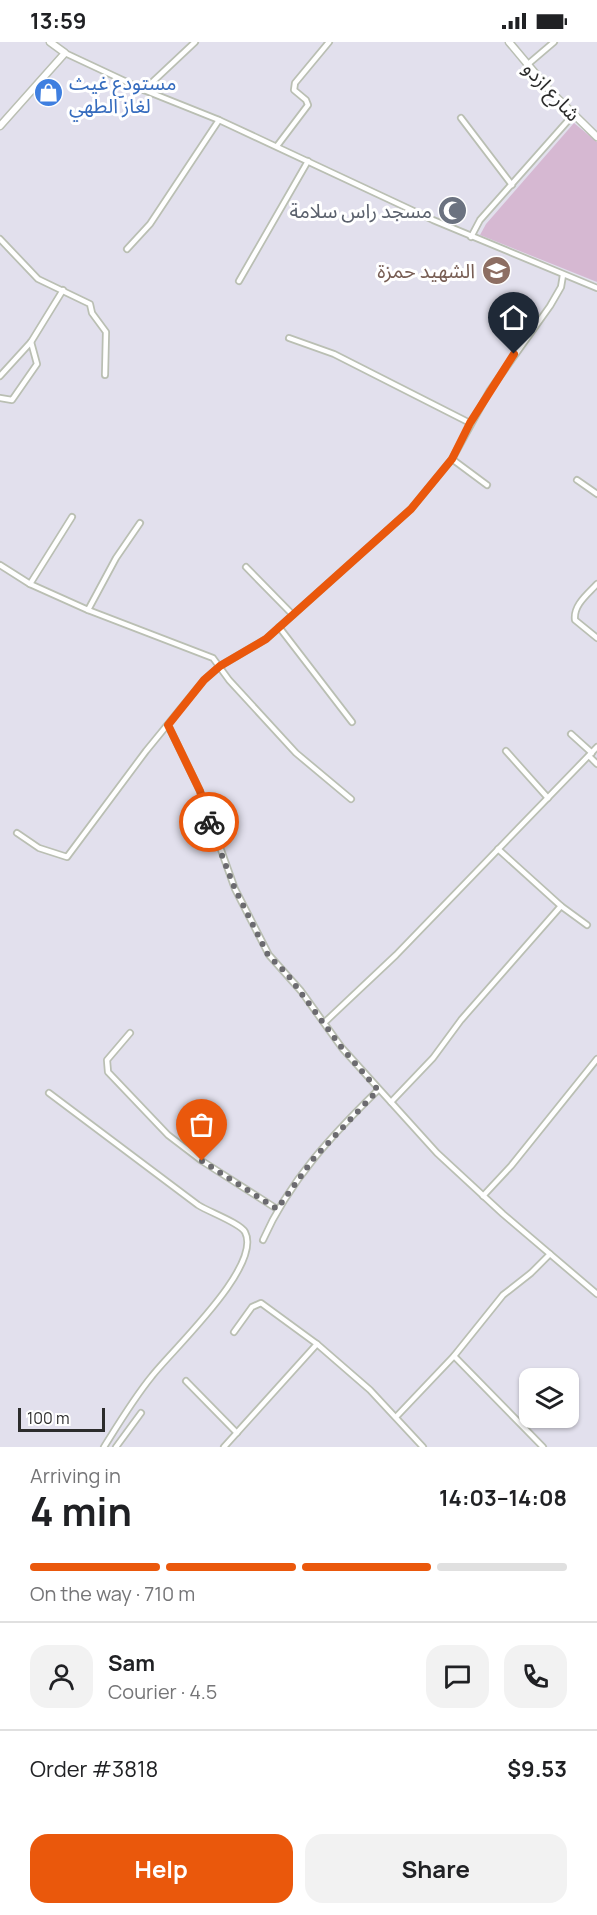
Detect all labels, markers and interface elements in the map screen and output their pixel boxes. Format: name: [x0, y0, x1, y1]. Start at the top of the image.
text: 13:59: [30, 6, 87, 36]
street label: شارع ازدو: [516, 55, 587, 128]
place label: مستودع غيث لغاز الطهي: [69, 69, 176, 121]
shop icon: مستودع غيث لغاز الطهي: [32, 77, 64, 109]
mosque icon: مسجد راس سلامة: [437, 194, 469, 226]
place label: مسجد راس سلامة: [289, 197, 432, 224]
school or university icon: الشهيد حمزة: [480, 254, 512, 286]
place label: الشهيد حمزة: [377, 257, 475, 284]
pin: [488, 292, 539, 354]
icon: home: [497, 301, 530, 334]
courier: [179, 792, 239, 852]
icon: bike: [193, 806, 226, 839]
pin: [176, 1099, 227, 1161]
icon: bag: [185, 1108, 218, 1141]
map controls: [519, 1368, 579, 1428]
button: layers: [519, 1368, 579, 1428]
scale bar: [18, 1405, 105, 1432]
text: 100 m: [27, 1407, 70, 1429]
text: Arriving in: [30, 1462, 121, 1489]
text: 14:03–14:08: [439, 1483, 567, 1513]
text: 4 min: [30, 1484, 132, 1538]
text: On the way · 710 m: [30, 1580, 195, 1607]
button: person: [30, 1645, 93, 1708]
button: chat: [426, 1645, 489, 1708]
button: phone: [504, 1645, 567, 1708]
text: Sam: [108, 1648, 155, 1678]
text: Courier · 4.5: [108, 1678, 217, 1705]
text: Order #3818: [30, 1754, 158, 1784]
text: $9.53: [507, 1754, 567, 1784]
button: Help: [30, 1834, 293, 1903]
button: Share: [305, 1834, 567, 1903]

